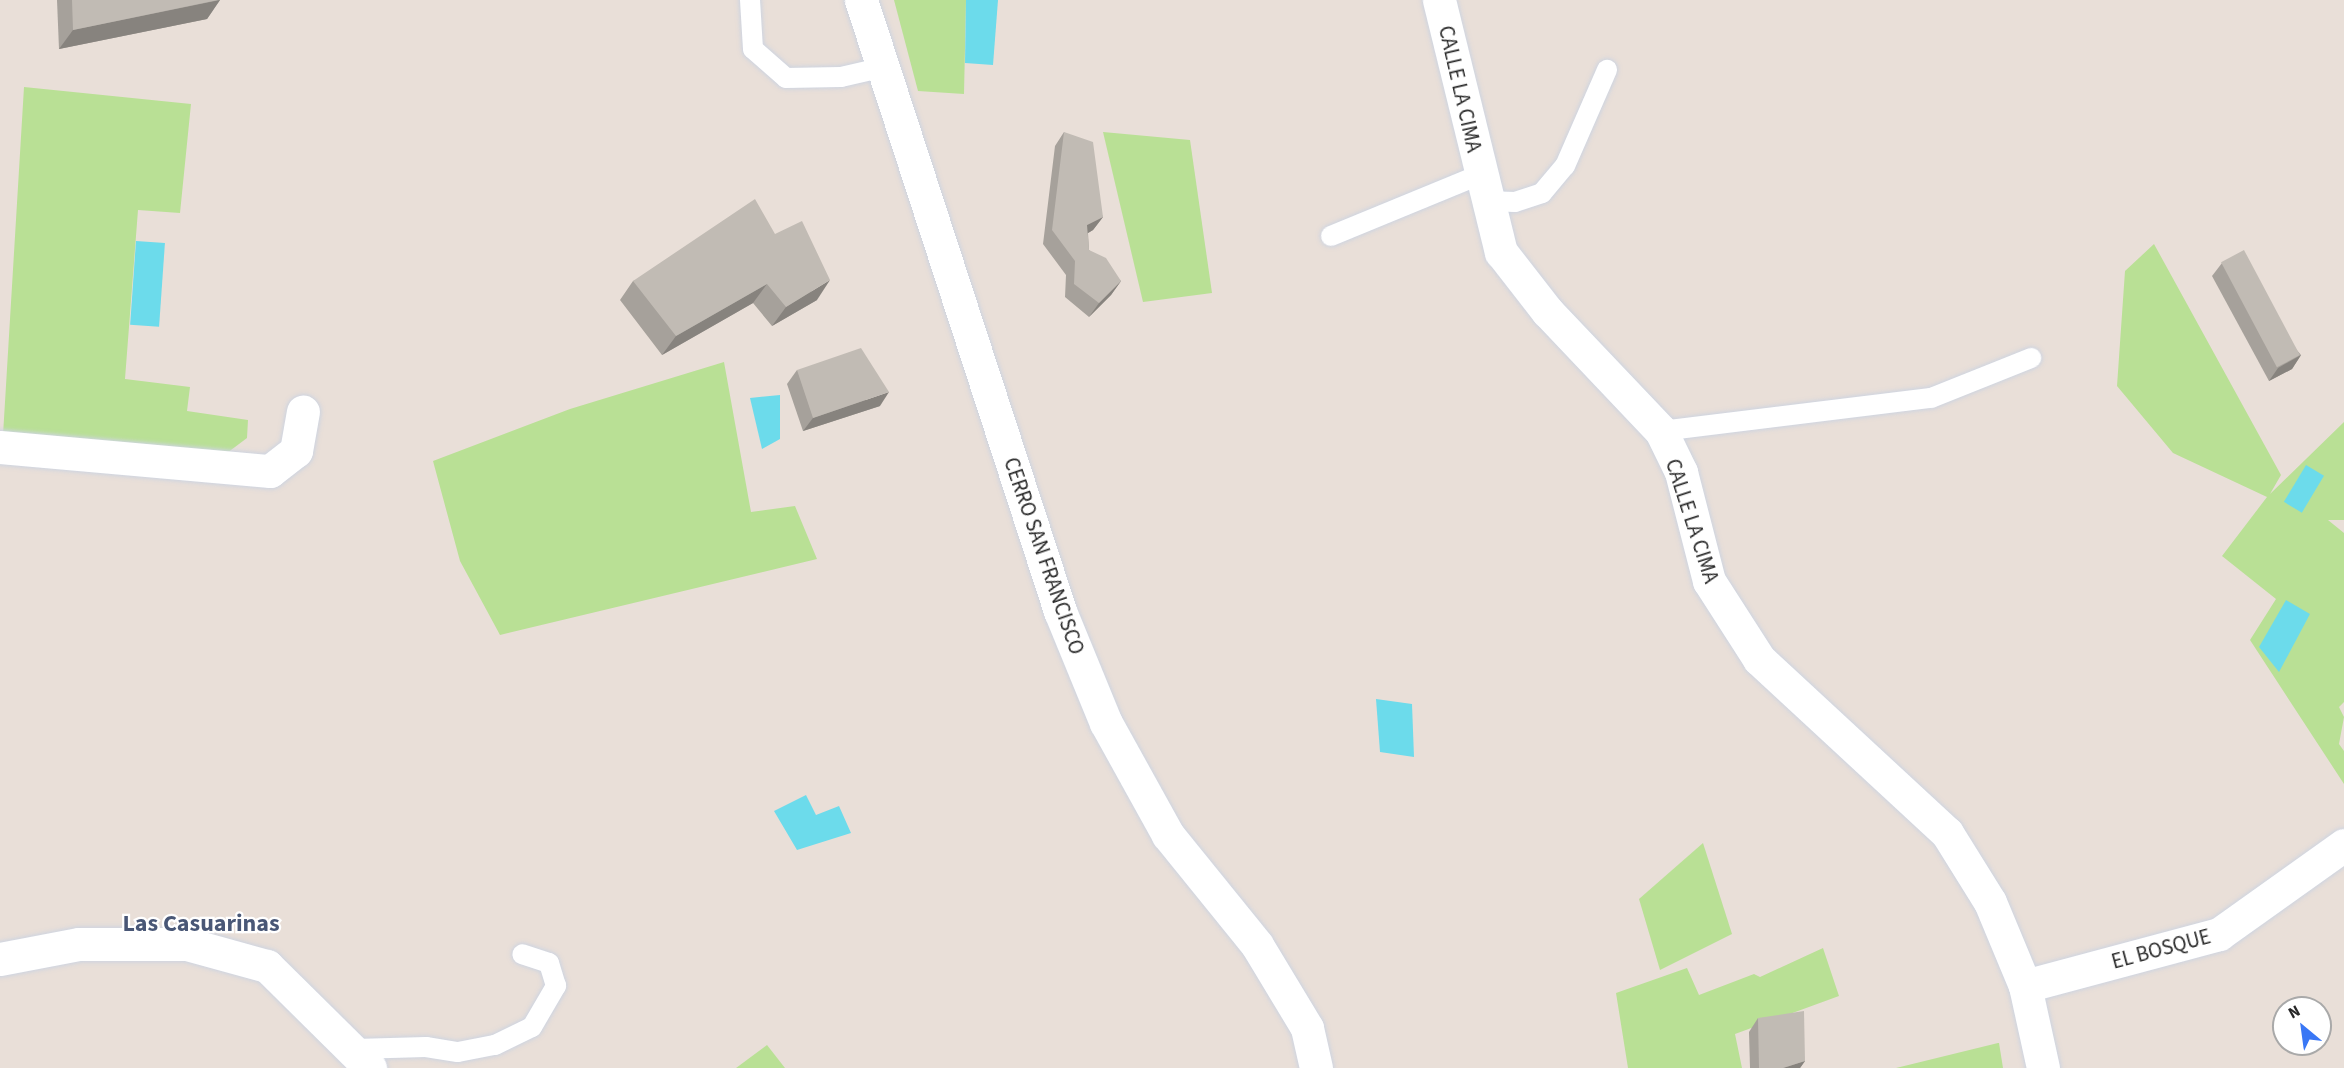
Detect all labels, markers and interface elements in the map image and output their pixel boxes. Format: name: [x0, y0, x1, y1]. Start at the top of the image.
street label: CALLE LA CIMA: [1433, 23, 1487, 155]
street label: CERRO SAN FRANCISCO: [998, 454, 1090, 658]
street label: CALLE LA CIMA: [1660, 456, 1724, 586]
district label: Las Casuarinas: [122, 910, 280, 938]
street label: EL BOSQUE: [2109, 924, 2213, 974]
north arrow: [2272, 996, 2332, 1056]
text: N: [2284, 1000, 2304, 1024]

